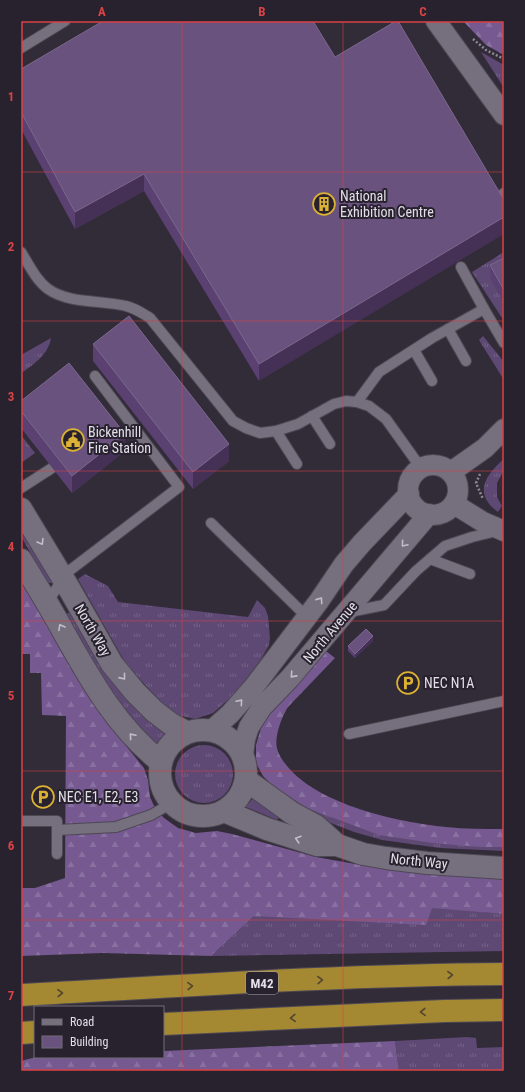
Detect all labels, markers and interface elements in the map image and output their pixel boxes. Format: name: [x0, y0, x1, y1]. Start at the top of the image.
text: A: [98, 4, 106, 19]
text: B: [258, 4, 266, 19]
text: C: [419, 4, 427, 19]
text: 1: [8, 89, 14, 104]
place label: National Exhibition Centre: [340, 188, 434, 220]
building icon: National Exhibition Centre: [311, 191, 337, 217]
text: 2: [8, 239, 15, 254]
text: 3: [8, 389, 14, 404]
place label: Bickenhill Fire Station: [88, 424, 151, 456]
public building icon: Bickenhill Fire Station: [60, 427, 86, 453]
one-way arrow: [37, 538, 44, 545]
text: 4: [8, 539, 15, 554]
one-way arrow: [402, 540, 409, 547]
one-way arrow: [315, 597, 323, 604]
street label: North Avenue: [300, 598, 360, 666]
street label: North Way: [72, 601, 114, 659]
one-way arrow: [59, 624, 66, 631]
one-way arrow: [290, 670, 297, 678]
parking icon: NEC N1A: [395, 670, 421, 696]
one-way arrow: [118, 673, 125, 680]
place label: NEC N1A: [424, 675, 474, 691]
text: 5: [8, 688, 15, 703]
one-way arrow: [235, 700, 242, 707]
one-way arrow: [130, 733, 137, 740]
parking icon: NEC E1, E2, E3: [30, 784, 56, 810]
place label: NEC E1, E2, E3: [58, 789, 138, 805]
one-way arrow: [295, 835, 302, 844]
text: 6: [8, 838, 15, 853]
street label: North Way: [390, 850, 448, 872]
one-way arrow: [446, 970, 453, 979]
road number: M42: [246, 972, 278, 994]
one-way arrow: [317, 976, 323, 984]
one-way arrow: [187, 982, 193, 990]
text: 7: [8, 988, 15, 1003]
one-way arrow: [57, 989, 63, 997]
legend: [34, 1006, 164, 1058]
one-way arrow: [420, 1008, 426, 1016]
one-way arrow: [290, 1013, 296, 1022]
text: Road: [70, 1015, 94, 1029]
text: Building: [70, 1035, 108, 1049]

